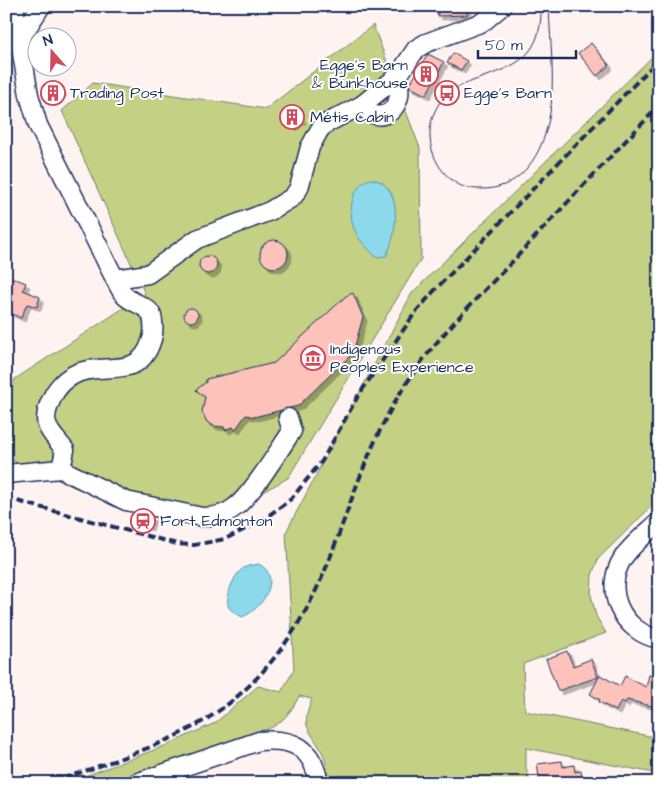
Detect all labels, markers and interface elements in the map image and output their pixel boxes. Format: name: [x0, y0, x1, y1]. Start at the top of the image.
north arrow: [28, 28, 78, 78]
scale bar: [478, 28, 575, 60]
text: N: [40, 30, 56, 52]
text: 50 m: [485, 35, 523, 56]
place label: Egge's Barn & Bunkhouse: [312, 54, 408, 94]
building icon: Egge's Barn & Bunkhouse: [413, 61, 439, 87]
building icon: Trading Post: [40, 80, 66, 106]
bus stop icon: Egge's Barn: [434, 80, 460, 106]
place label: Trading Post: [70, 82, 164, 105]
place label: Egge's Barn: [464, 82, 552, 105]
building icon: Métis Cabin: [279, 104, 305, 130]
place label: Métis Cabin: [310, 106, 394, 128]
place label: Indigenous Peoples Experience: [330, 338, 474, 378]
museum icon: Indigenous Peoples Experience: [300, 345, 326, 371]
station icon: Fort Edmonton: [130, 508, 156, 534]
place label: Fort Edmonton: [160, 510, 272, 532]

